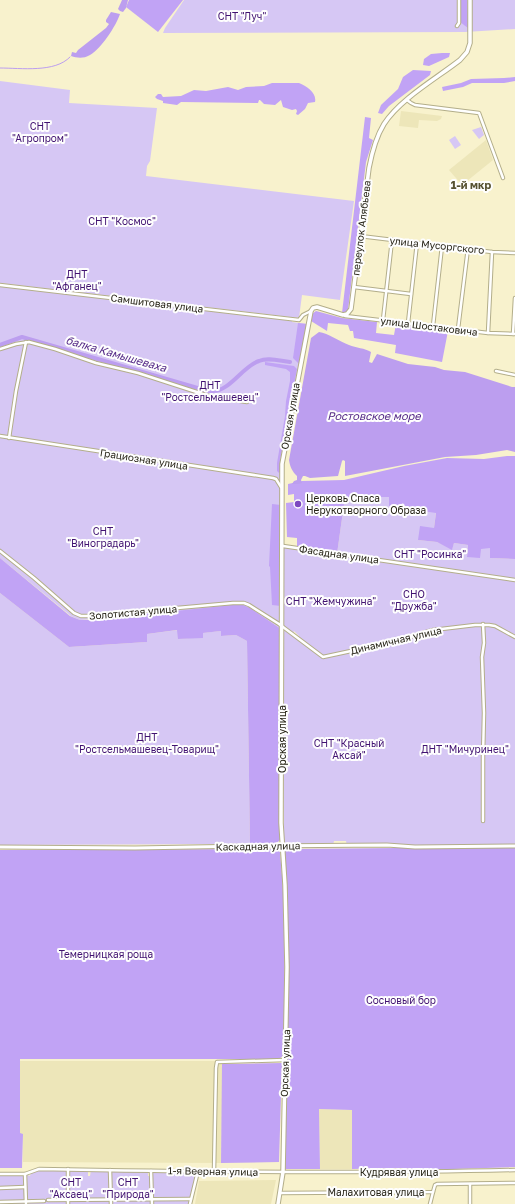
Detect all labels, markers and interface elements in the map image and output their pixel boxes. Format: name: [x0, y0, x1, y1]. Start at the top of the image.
park label: СНТ "Луч": [218, 10, 266, 22]
park label: СНТ "Агропром": [12, 120, 68, 144]
district label: 1-й мкр: [451, 178, 491, 191]
street label: переулок Алябьева: [349, 180, 373, 276]
park label: СНТ "Космос": [88, 215, 156, 227]
street label: улица Мусоргского: [389, 234, 485, 256]
park label: ДНТ "Афганец": [52, 268, 102, 292]
street label: Самшитовая улица: [110, 291, 204, 315]
street label: улица Шостаковича: [380, 314, 478, 338]
water label: балка Камышеваха: [64, 333, 169, 374]
park label: ДНТ "Ростсельмашевец": [161, 379, 259, 403]
street label: Орская улица: [278, 382, 302, 450]
water label: Ростовское море: [327, 409, 422, 423]
street label: Грациозная улица: [99, 446, 189, 472]
place label: Церковь Спаса Нерукотворного Образа: [306, 492, 426, 516]
marker: Церковь Спаса Нерукотворного Образа: [293, 499, 303, 509]
park label: СНТ "Виноградарь": [67, 525, 139, 549]
street label: Фасадная улица: [298, 542, 380, 566]
park label: СНТ "Росинка": [394, 548, 466, 560]
park label: СНО "Дружба": [391, 588, 437, 612]
park label: СНТ "Жемчужина": [286, 595, 376, 607]
street label: Золотистая улица: [88, 602, 178, 622]
street label: Динамичная улица: [349, 624, 443, 656]
street label: Орская улица: [276, 705, 288, 773]
park label: ДНТ "Ростсельмашевец-Товарищ": [75, 731, 219, 755]
park label: СНТ "Красный Аксай": [314, 737, 384, 761]
park label: ДНТ "Мичуринец": [421, 743, 509, 755]
street label: Каскадная улица: [216, 839, 300, 853]
park label: Темерницкая роща: [59, 948, 153, 960]
park label: Сосновый бор: [366, 994, 436, 1006]
street label: Орская улица: [278, 1029, 292, 1097]
street label: 1-я Веерная улица: [168, 1164, 258, 1178]
street label: Кудрявая улица: [360, 1166, 438, 1178]
park label: СНТ "Аксаец": [50, 1176, 92, 1200]
park label: СНТ "Природа": [102, 1176, 154, 1200]
street label: Малахитовая улица: [328, 1186, 424, 1198]

